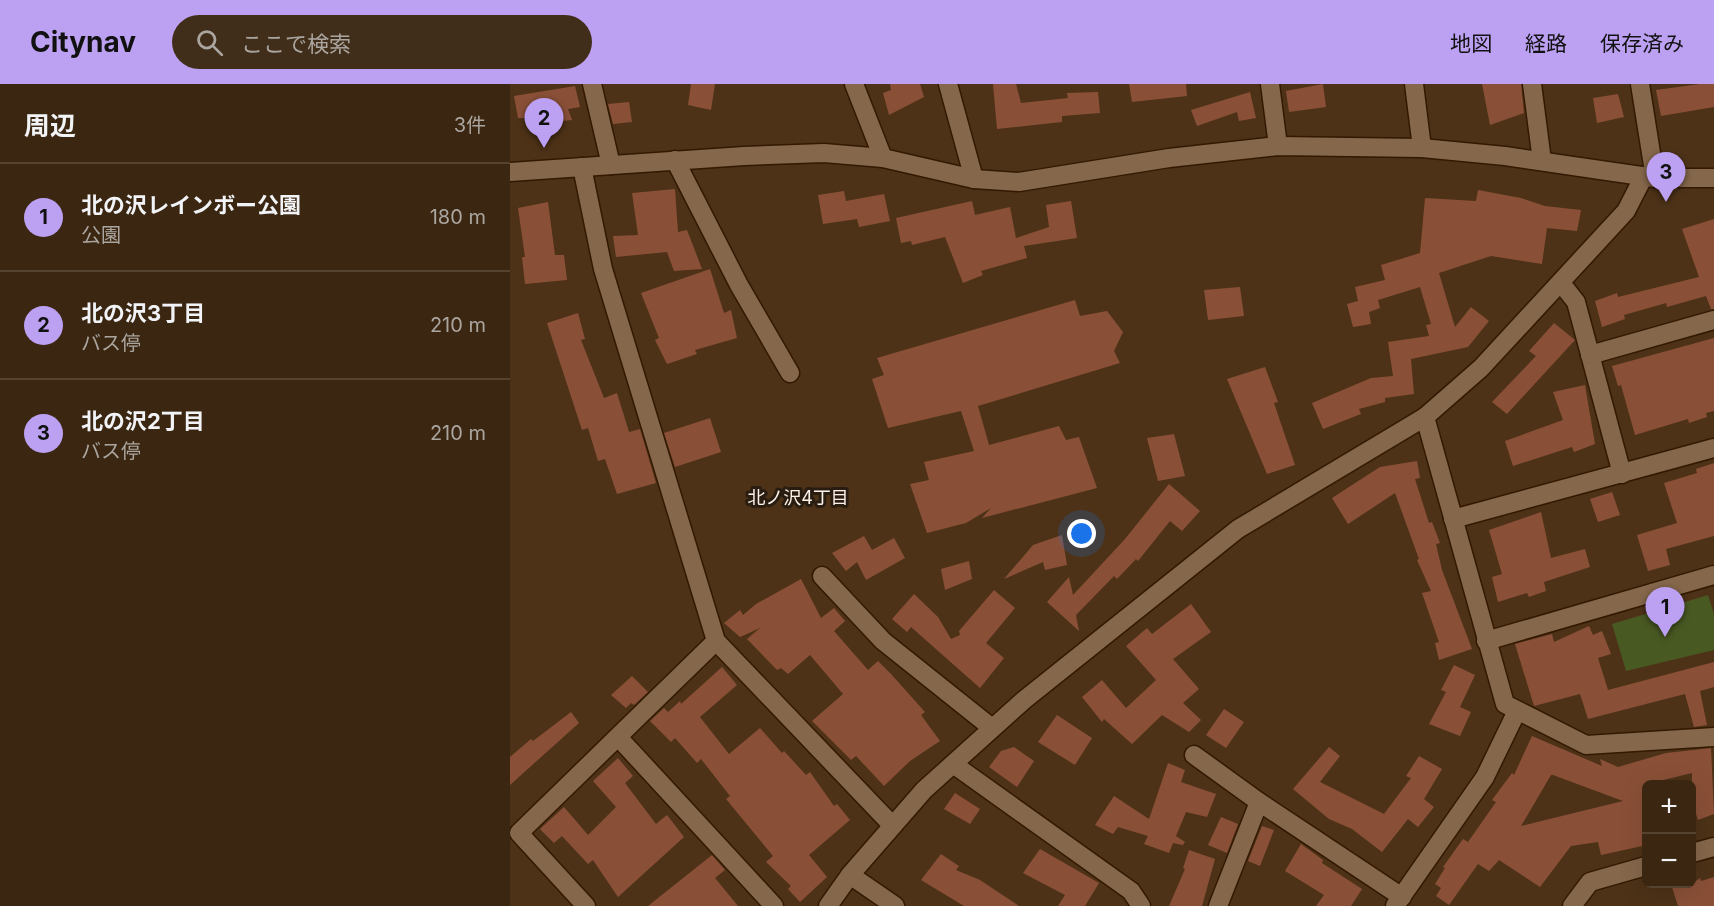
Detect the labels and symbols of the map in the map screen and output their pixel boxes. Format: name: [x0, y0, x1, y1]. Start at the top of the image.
pin: 2: [525, 98, 564, 148]
pin: 3: [1646, 152, 1686, 202]
district label: 北ノ沢4丁目: [747, 487, 849, 508]
your location: [1067, 519, 1096, 548]
pin: 1: [1646, 588, 1684, 637]

